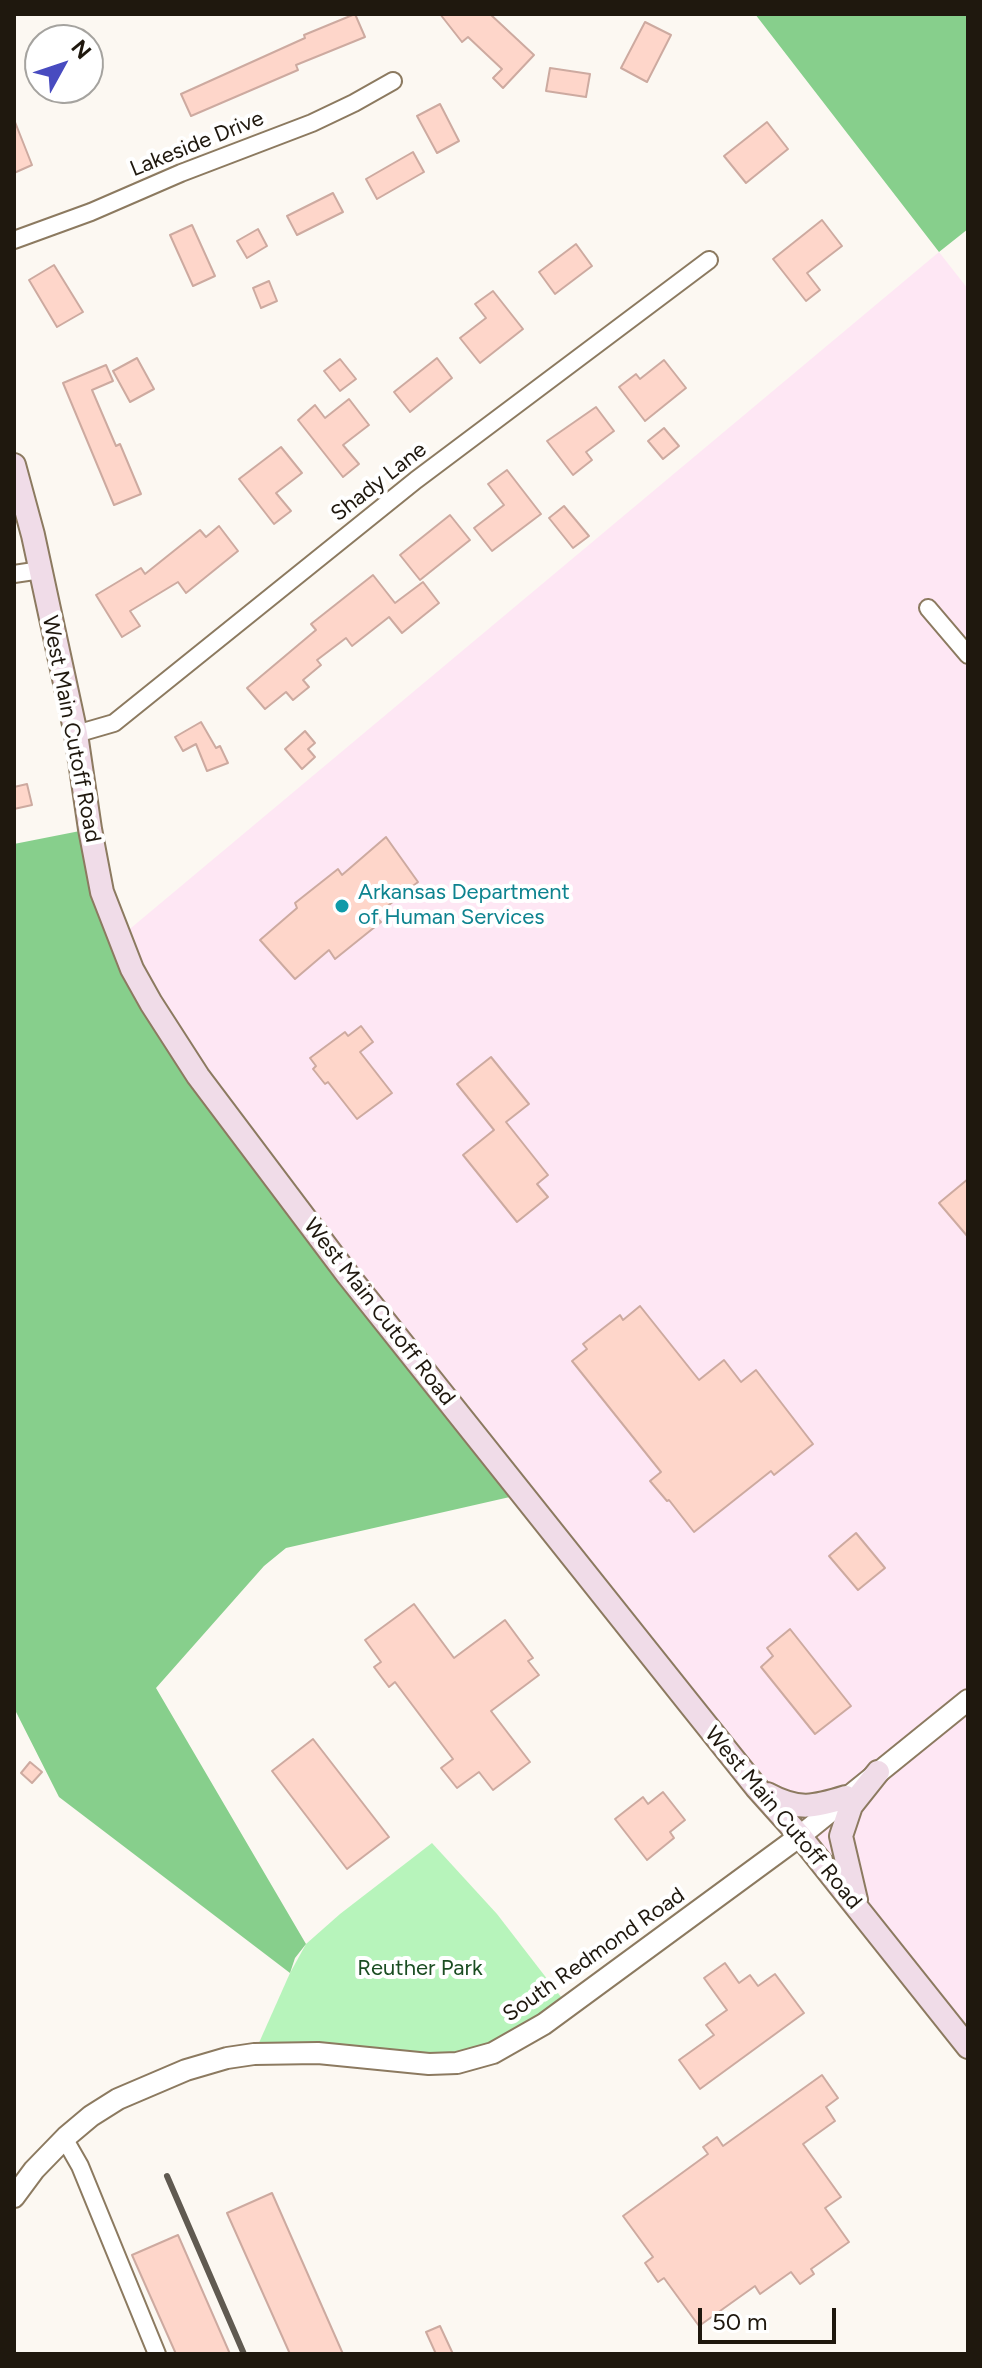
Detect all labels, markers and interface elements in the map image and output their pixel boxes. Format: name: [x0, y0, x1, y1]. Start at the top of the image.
north arrow: [24, 24, 104, 104]
text: N: [65, 34, 97, 65]
street label: Lakeside Drive: [126, 105, 268, 183]
street label: Shady Lane: [326, 437, 432, 527]
street label: West Main Cutoff Road: [36, 613, 106, 845]
place label: Arkansas Department of Human Services: [358, 880, 570, 932]
marker: Arkansas Department of Human Services: [333, 897, 351, 915]
street label: West Main Cutoff Road: [298, 1213, 460, 1411]
street label: West Main Cutoff Road: [699, 1721, 867, 1915]
street label: South Redmond Road: [498, 1882, 690, 2028]
park label: Reuther Park: [357, 1956, 483, 1982]
scale bar: [702, 2292, 840, 2342]
text: 50 m: [712, 2307, 768, 2336]

